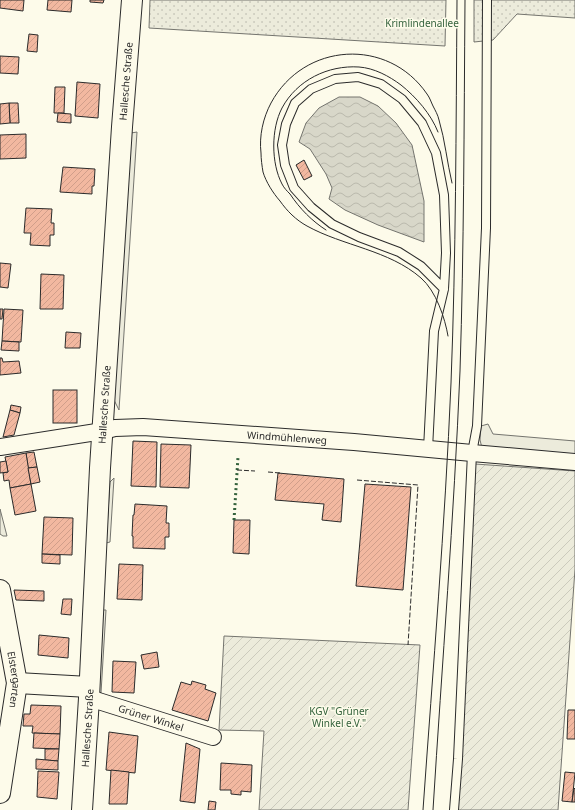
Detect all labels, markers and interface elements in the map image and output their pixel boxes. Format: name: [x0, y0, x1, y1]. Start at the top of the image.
park label: Krimlindenallee: [385, 16, 459, 30]
street label: Hallesche Straße: [116, 41, 136, 121]
street label: Hallesche Straße: [95, 365, 114, 444]
street label: Windmühlenweg: [247, 427, 327, 447]
street label: Elstergarten: [4, 650, 24, 709]
street label: Hallesche Straße: [78, 688, 96, 768]
street label: Grüner Winkel: [117, 701, 185, 734]
park label: KGV "Grüner Winkel e.V.": [309, 704, 369, 730]

